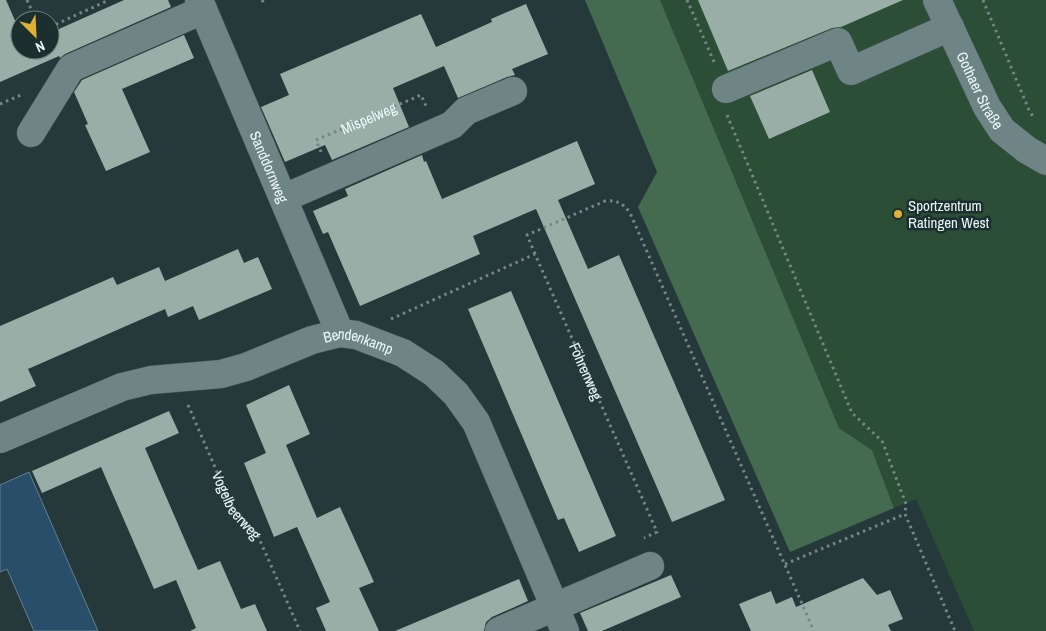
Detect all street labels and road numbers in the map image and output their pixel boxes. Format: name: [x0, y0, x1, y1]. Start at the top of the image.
street label: Gothaer Straße: [952, 48, 1009, 133]
street label: Mispelweg: [337, 96, 400, 139]
street label: Sanddornweg: [245, 128, 294, 206]
street label: Bendenkamp: [321, 322, 397, 359]
street label: Föhrenweg: [565, 339, 608, 404]
street label: Vogelbeerweg: [207, 468, 266, 544]

